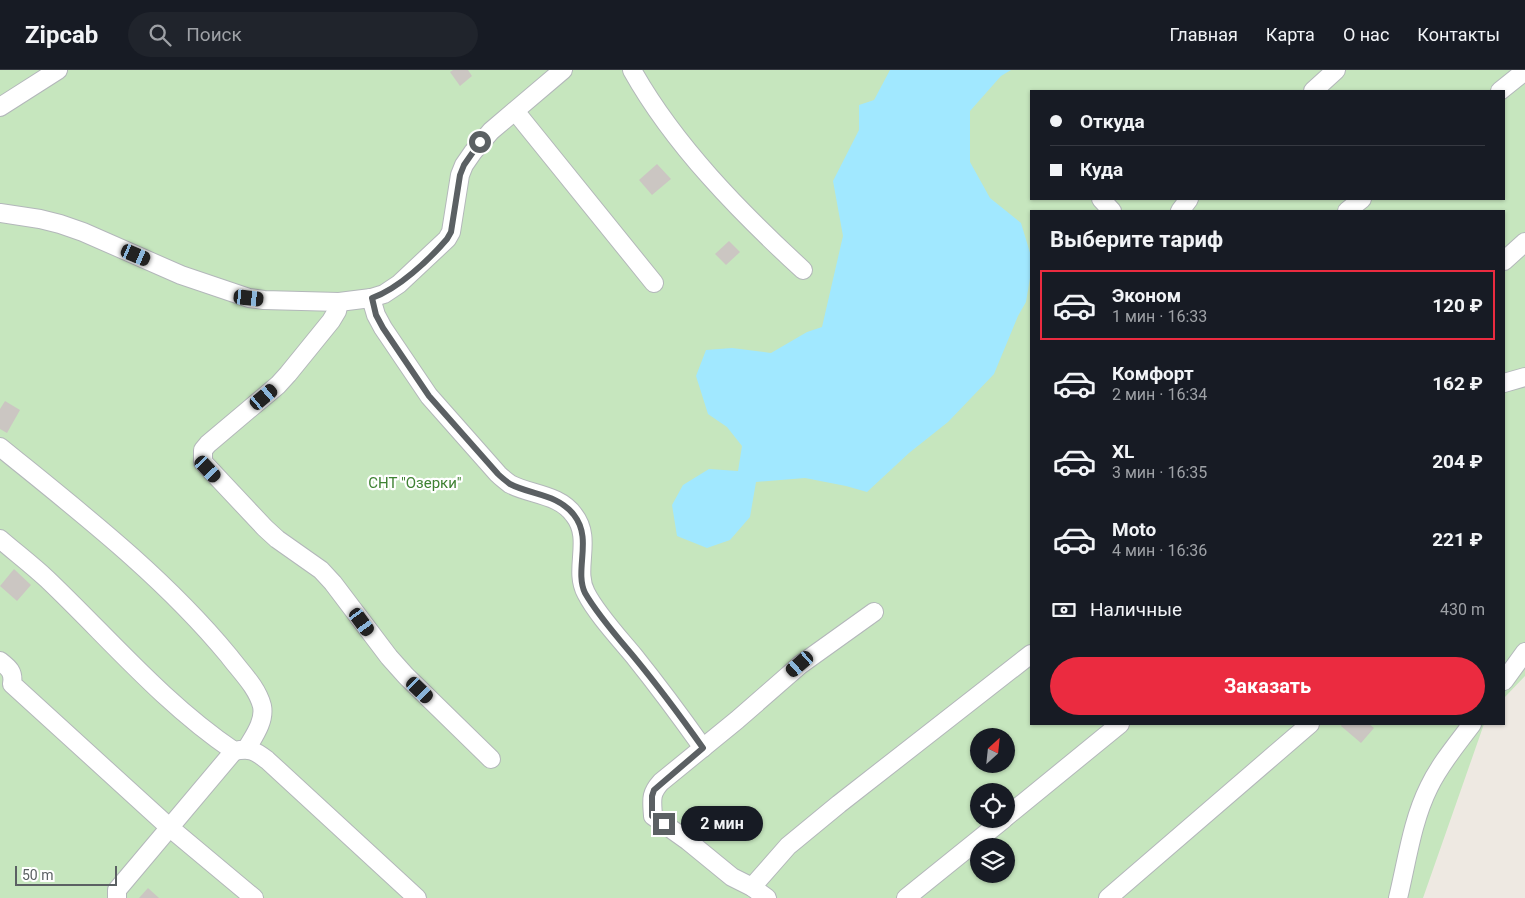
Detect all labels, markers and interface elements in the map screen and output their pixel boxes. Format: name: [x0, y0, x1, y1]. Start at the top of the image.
search box: [128, 12, 478, 57]
text: Zipcab: [25, 21, 98, 49]
icon: search: [146, 21, 174, 49]
text: Поиск: [186, 23, 242, 46]
text: Главная: [1169, 24, 1238, 45]
text: Карта: [1266, 24, 1315, 45]
text: О нас: [1343, 24, 1389, 45]
text: Контакты: [1417, 24, 1500, 45]
text: Откуда: [1080, 110, 1145, 133]
route start: [469, 131, 491, 153]
text: Куда: [1080, 158, 1123, 181]
text: Выберите тариф: [1050, 227, 1223, 252]
car: [119, 242, 152, 268]
icon: car: [1052, 283, 1097, 328]
text: Эконом: [1112, 284, 1181, 307]
car: [233, 289, 264, 307]
text: 120 ₽: [1432, 294, 1483, 317]
text: 1 мин · 16:33: [1112, 307, 1207, 326]
icon: car: [1052, 361, 1097, 406]
text: Комфорт: [1112, 362, 1194, 385]
text: 162 ₽: [1432, 372, 1483, 395]
car: [247, 382, 280, 412]
text: 2 мин · 16:34: [1112, 385, 1207, 404]
icon: car: [1052, 439, 1097, 484]
text: XL: [1112, 440, 1134, 463]
text: 204 ₽: [1432, 450, 1483, 473]
car: [192, 453, 223, 485]
text: 3 мин · 16:35: [1112, 463, 1207, 482]
park label: СНТ "Озерки": [368, 474, 462, 492]
icon: car: [1052, 517, 1097, 562]
text: Moto: [1112, 518, 1156, 541]
text: 221 ₽: [1432, 528, 1483, 551]
text: 4 мин · 16:36: [1112, 541, 1207, 560]
icon: cash: [1050, 596, 1078, 624]
text: Наличные: [1090, 598, 1182, 621]
text: 430 m: [1440, 600, 1485, 619]
car: [347, 605, 376, 639]
car: [783, 648, 816, 680]
button: Заказать: [1050, 657, 1485, 715]
car: [403, 674, 436, 706]
north arrow: [970, 728, 1015, 772]
map controls: [970, 728, 1015, 883]
button: locate: [970, 783, 1015, 828]
callout: 2 мин: [682, 806, 764, 842]
route end: [653, 813, 675, 835]
text: 2 мин: [700, 814, 744, 833]
button: layers: [970, 838, 1015, 883]
scale bar: [15, 863, 118, 886]
text: 50 m: [22, 867, 54, 883]

